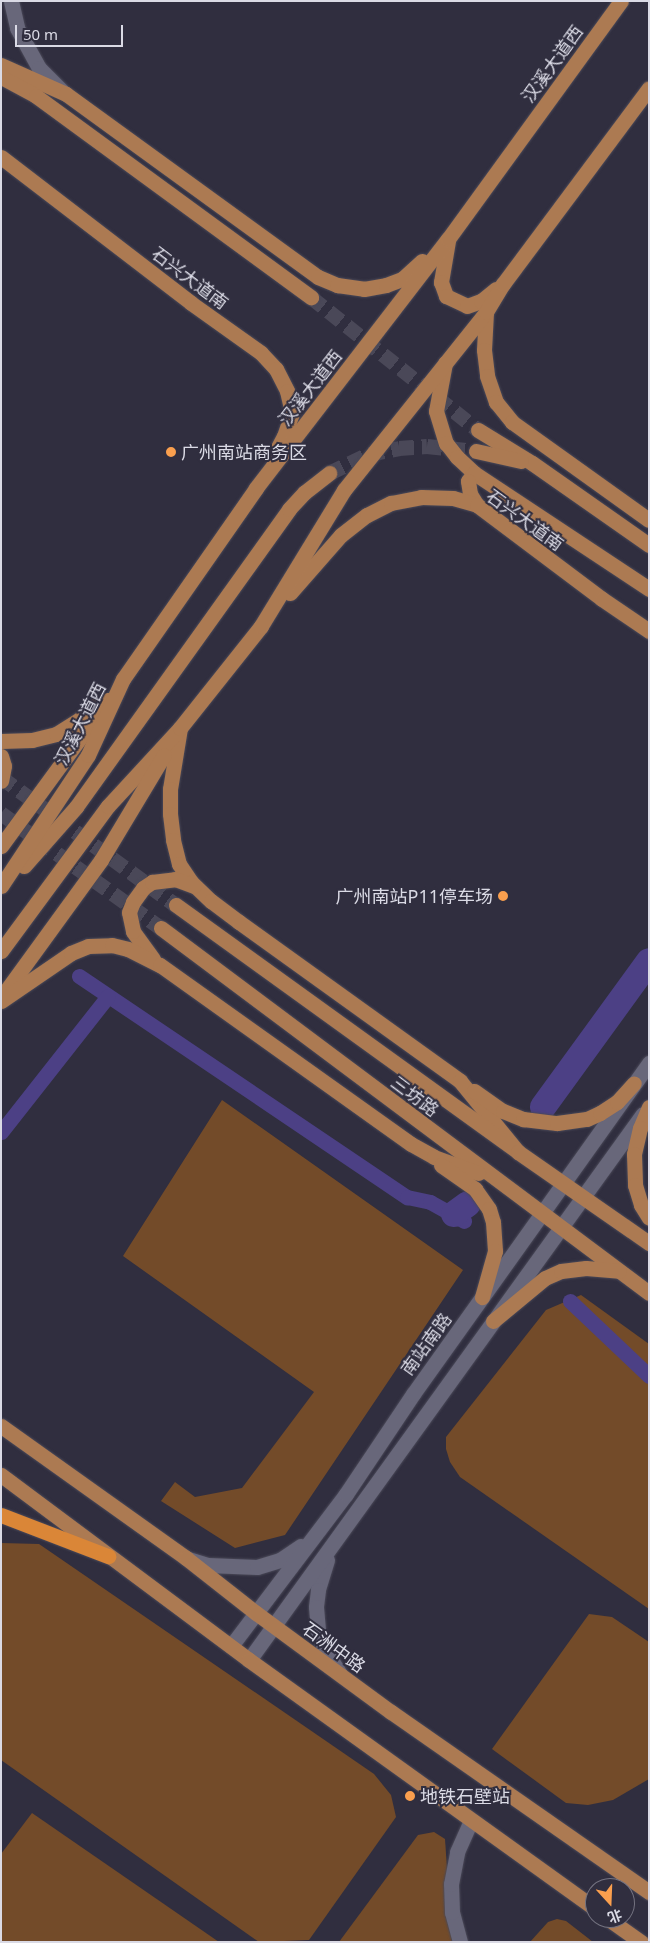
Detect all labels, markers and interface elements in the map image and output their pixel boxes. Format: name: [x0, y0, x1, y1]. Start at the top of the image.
scale bar: [18, 15, 125, 47]
street label: 汉溪大道西: [517, 21, 587, 107]
text: 50 m: [23, 24, 58, 44]
street label: 石兴大道南: [148, 242, 232, 314]
street label: 汉溪大道西: [274, 346, 346, 430]
place label: 广州南站商务区: [181, 441, 307, 463]
marker: 广州南站商务区: [165, 446, 177, 458]
street label: 石兴大道南: [482, 485, 568, 555]
street label: 汉溪大道西: [50, 679, 110, 769]
place label: 广州南站P11停车场: [336, 885, 493, 907]
marker: 广州南站P11停车场: [497, 890, 509, 902]
street label: 三坊路: [387, 1071, 443, 1121]
street label: 南站南路: [396, 1309, 456, 1379]
street label: 石洲中路: [299, 1617, 369, 1677]
place label: 地铁石壁站: [420, 1785, 510, 1807]
marker: 地铁石壁站: [404, 1790, 416, 1802]
north arrow: [585, 1878, 635, 1928]
text: 北: [605, 1905, 625, 1928]

